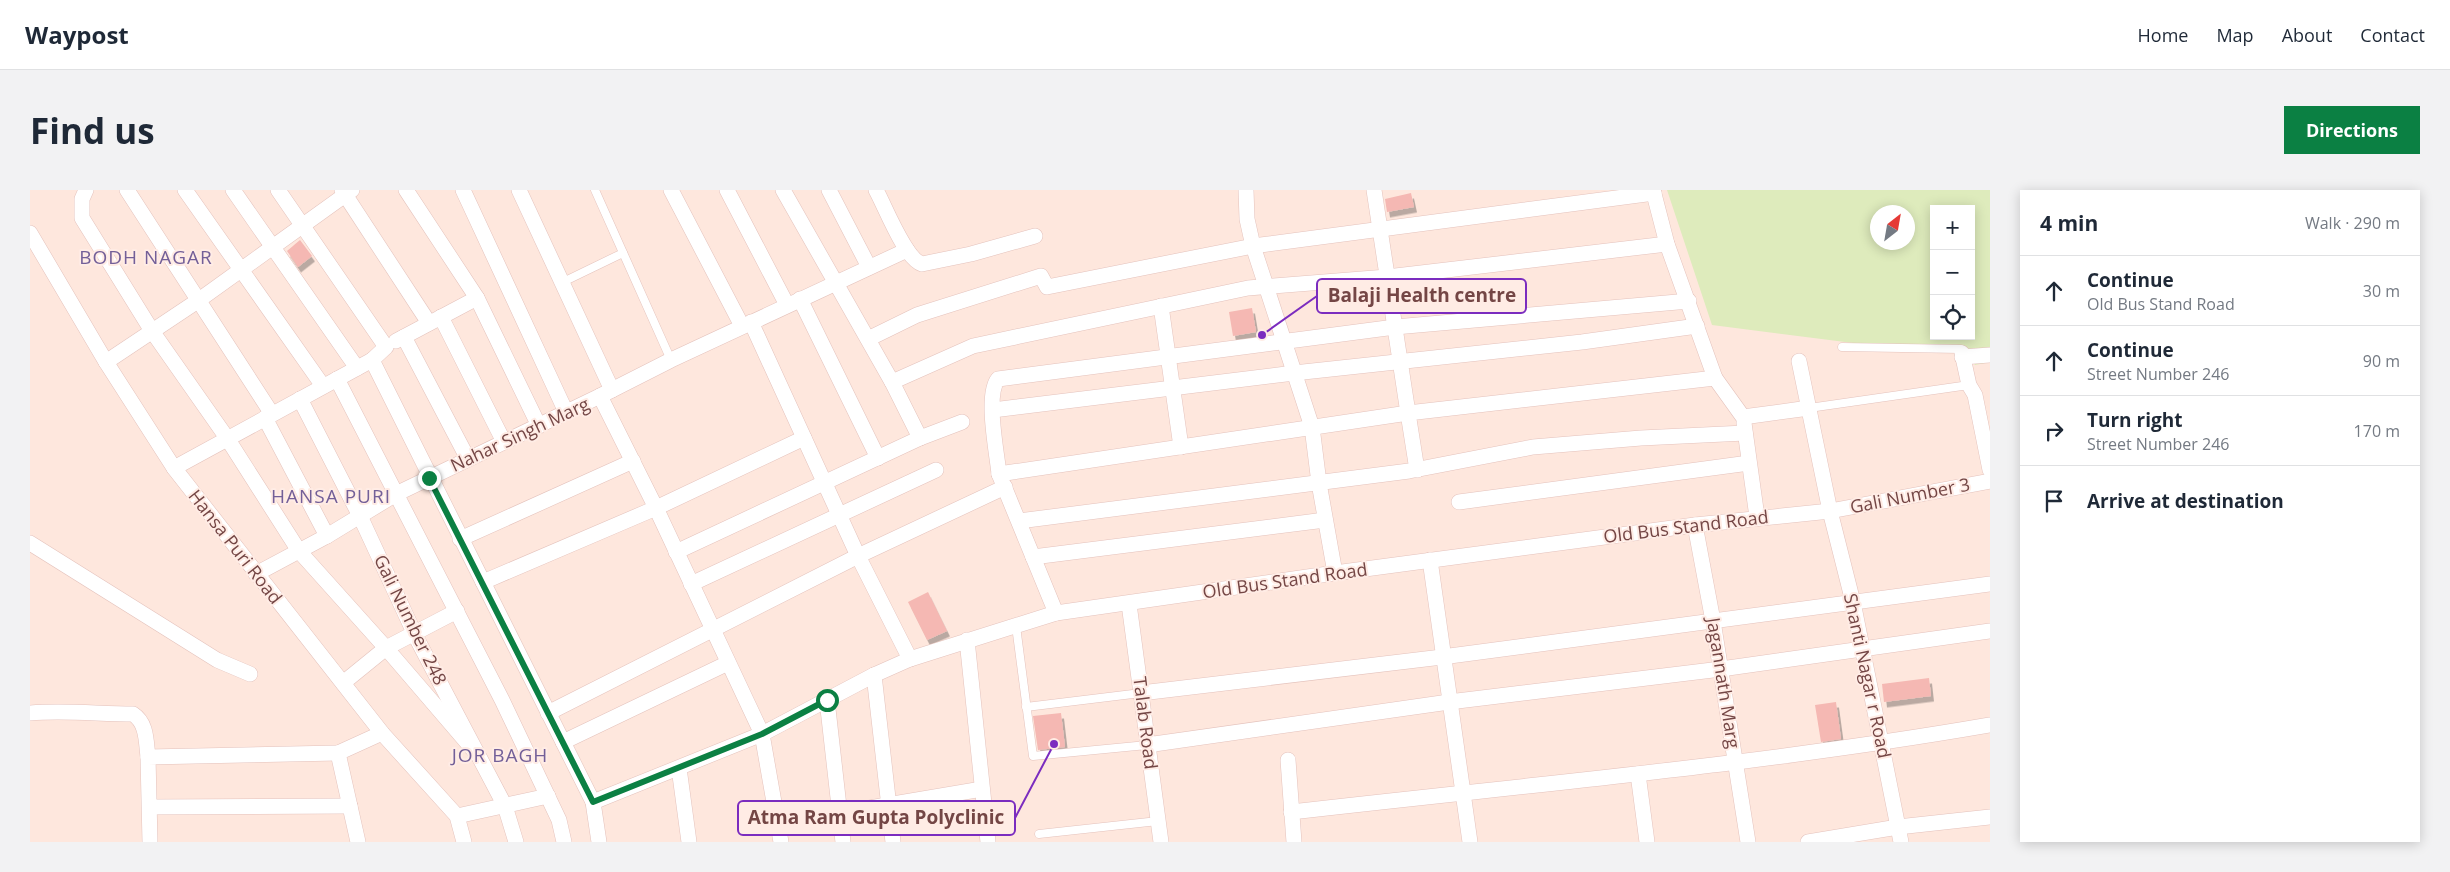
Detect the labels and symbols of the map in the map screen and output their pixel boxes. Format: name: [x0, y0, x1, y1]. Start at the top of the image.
north arrow: [1870, 205, 1915, 250]
district label: BODH NAGAR: [79, 244, 213, 270]
callout: Balaji Health centre: [1317, 279, 1526, 313]
text: Balaji Health centre: [1328, 282, 1516, 308]
street label: Nahar Singh Marg: [446, 391, 593, 477]
route end: [418, 467, 441, 490]
street label: Gali Number 3: [1848, 472, 1972, 518]
district label: HANSA PURI: [271, 483, 391, 509]
street label: Hansa Puri Road: [184, 484, 288, 609]
street label: Old Bus Stand Road: [1602, 504, 1770, 548]
street label: Gali Number 248: [369, 550, 453, 689]
street label: Old Bus Stand Road: [1201, 557, 1369, 603]
street label: Shanti Nagar r Road: [1839, 591, 1897, 760]
street label: Jagannath Marg: [1701, 614, 1746, 750]
street label: Talab Road: [1128, 675, 1164, 771]
route start: [816, 689, 839, 712]
district label: JOR BAGH: [450, 742, 548, 768]
callout: Atma Ram Gupta Polyclinic: [738, 801, 1015, 835]
text: Atma Ram Gupta Polyclinic: [748, 804, 1005, 830]

